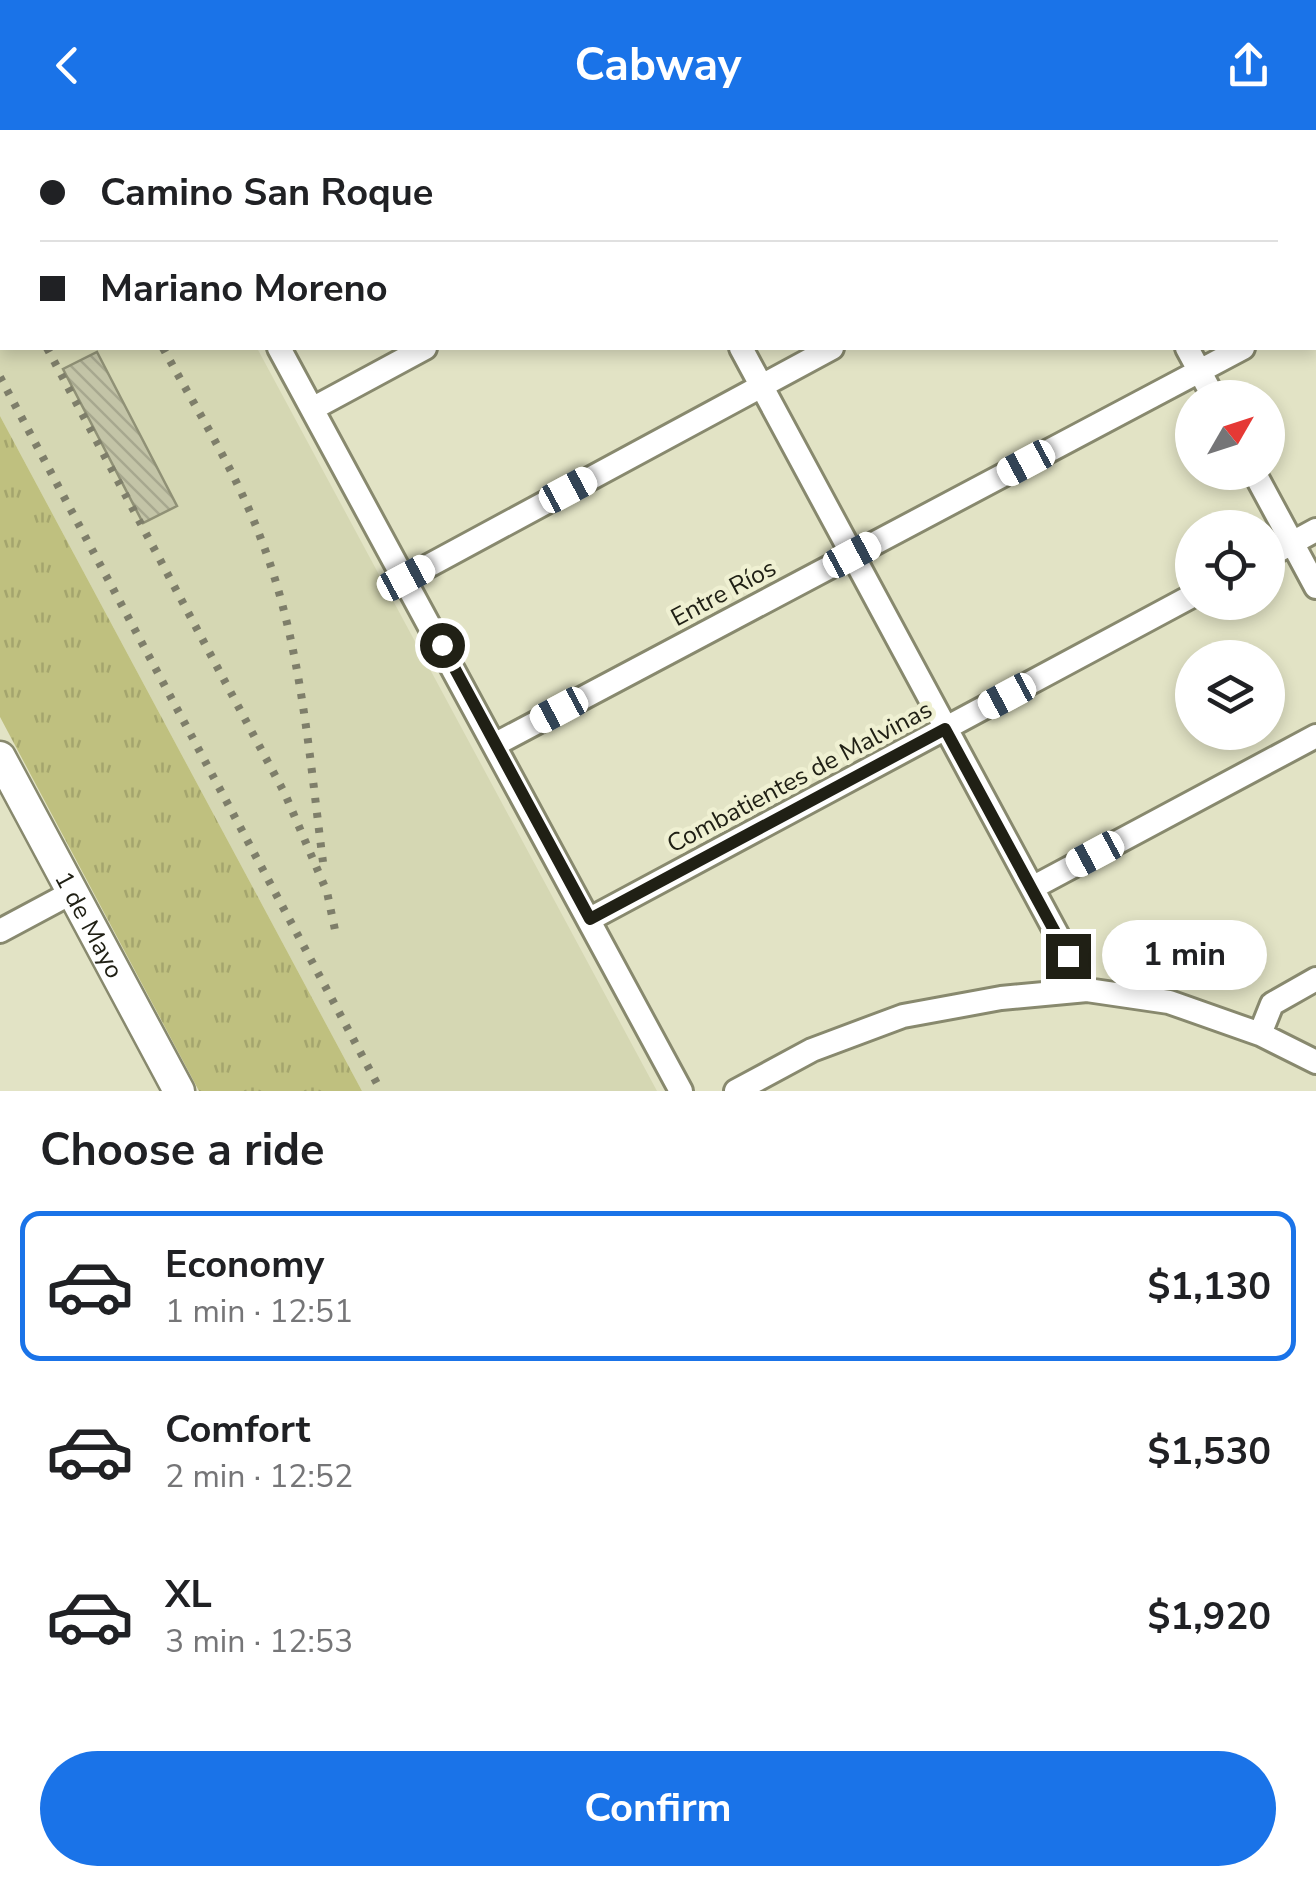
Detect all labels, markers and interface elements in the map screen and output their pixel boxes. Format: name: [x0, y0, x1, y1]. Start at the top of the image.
text: Cabway: [575, 35, 741, 96]
icon: back: [40, 38, 95, 93]
icon: share: [1221, 38, 1276, 93]
text: Camino San Roque: [100, 167, 433, 218]
text: Mariano Moreno: [100, 263, 388, 314]
north arrow: [1175, 380, 1285, 490]
map controls: [1175, 380, 1285, 750]
car: [992, 436, 1060, 490]
car: [534, 463, 602, 517]
button: locate: [1175, 510, 1285, 620]
car: [818, 528, 886, 582]
car: [372, 551, 440, 605]
street label: Entre Ríos: [665, 551, 782, 635]
route start: [420, 623, 465, 668]
button: layers: [1175, 640, 1285, 750]
car: [973, 669, 1041, 723]
car: [525, 683, 593, 737]
street label: Combatientes de Malvinas: [661, 692, 938, 861]
car: [1061, 827, 1129, 881]
street label: 1 de Mayo: [46, 865, 131, 984]
callout: 1 min: [1103, 921, 1268, 991]
text: 1 min: [1143, 933, 1226, 976]
route end: [1046, 934, 1091, 979]
text: Choose a ride: [40, 1120, 325, 1181]
text: Economy: [165, 1239, 324, 1290]
icon: car: [45, 1241, 135, 1331]
text: $1,130: [1148, 1261, 1271, 1312]
text: 1 min · 12:51: [165, 1290, 353, 1333]
text: Comfort: [165, 1404, 310, 1455]
icon: car: [45, 1406, 135, 1496]
text: $1,530: [1148, 1426, 1271, 1477]
text: 2 min · 12:52: [165, 1455, 353, 1498]
text: XL: [165, 1569, 212, 1620]
icon: car: [45, 1571, 135, 1661]
text: $1,920: [1148, 1591, 1271, 1642]
text: 3 min · 12:53: [165, 1620, 353, 1663]
button: Confirm: [40, 1751, 1276, 1866]

